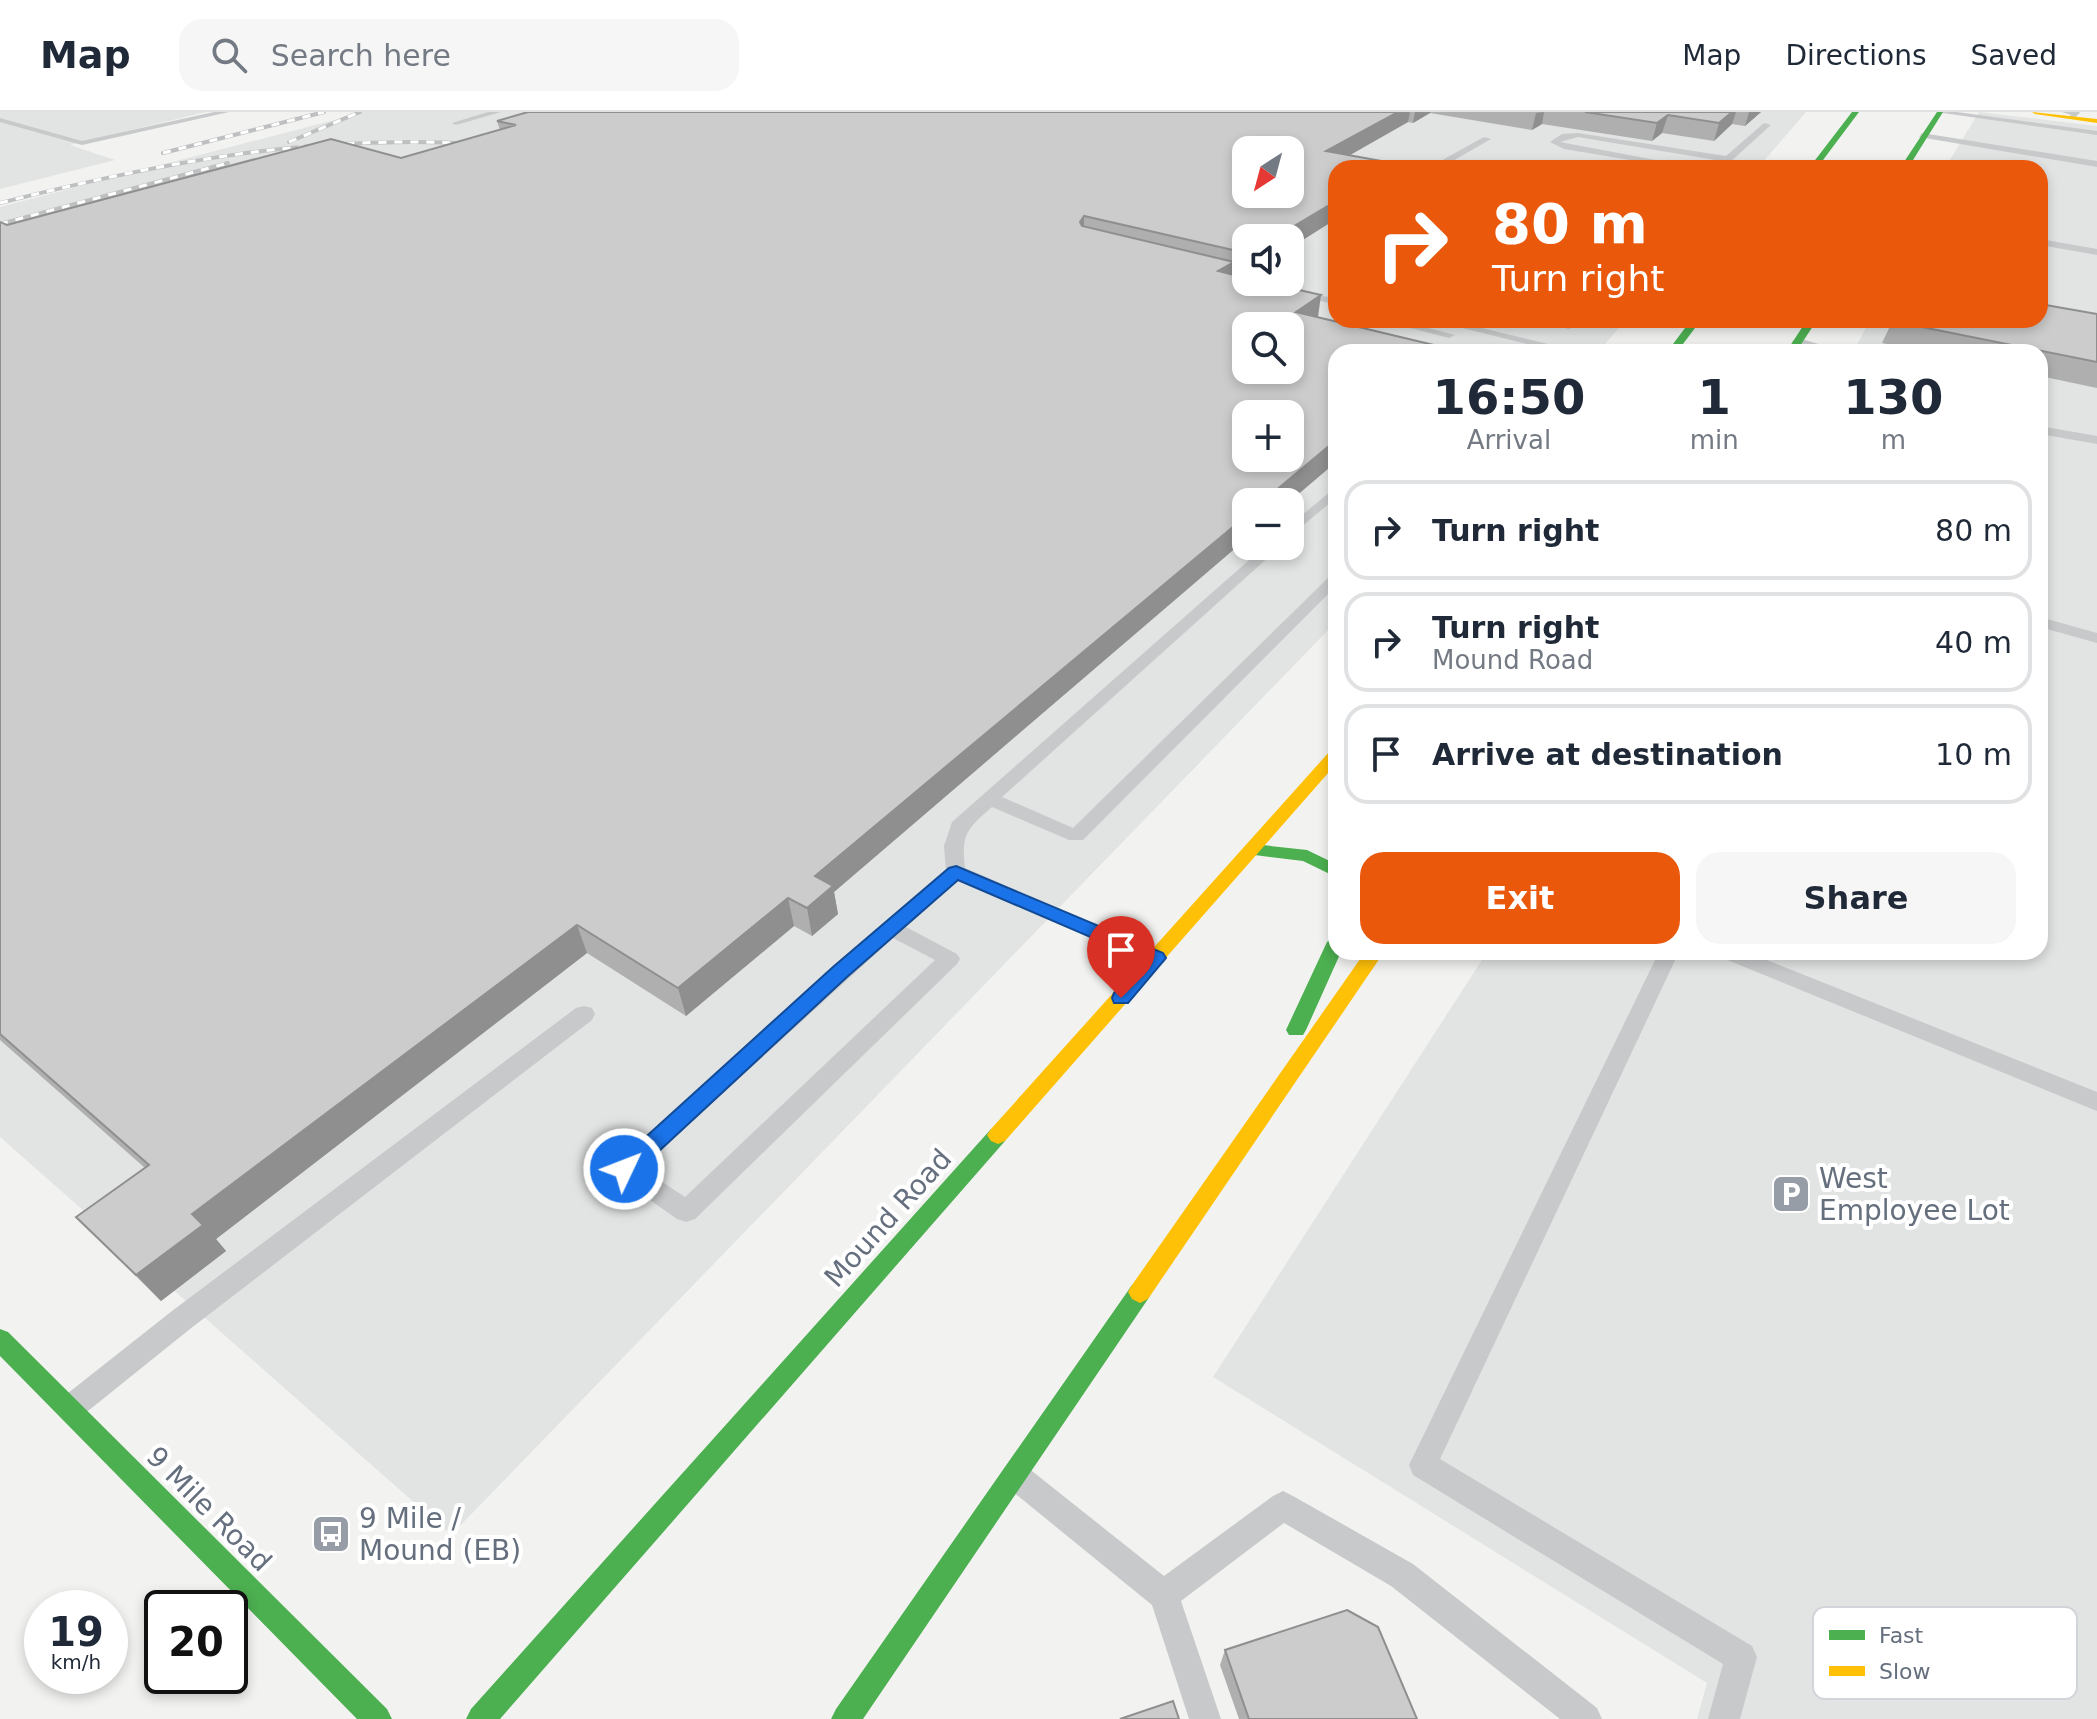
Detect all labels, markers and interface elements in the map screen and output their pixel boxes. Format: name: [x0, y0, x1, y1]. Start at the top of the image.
search box: [179, 19, 739, 91]
text: Map: [40, 33, 131, 77]
icon: search: [207, 33, 251, 77]
text: Search here: [271, 38, 451, 73]
text: Map: [1682, 39, 1741, 72]
text: Directions: [1785, 39, 1926, 72]
text: Saved: [1970, 39, 2057, 72]
north arrow: [1232, 136, 1304, 208]
map controls: [1232, 136, 1304, 560]
text: 80 m: [1492, 191, 1648, 256]
icon: right: [1360, 192, 1464, 296]
button: sound: [1232, 224, 1304, 296]
text: Turn right: [1492, 258, 1664, 299]
button: search: [1232, 312, 1304, 384]
text: 16:50: [1432, 369, 1585, 425]
text: 1: [1698, 369, 1731, 425]
text: 130: [1843, 369, 1943, 425]
button: +: [1232, 400, 1304, 472]
text: Arrival: [1467, 425, 1551, 455]
text: min: [1690, 425, 1739, 455]
text: m: [1881, 425, 1906, 455]
button: −: [1232, 488, 1304, 560]
icon: right: [1364, 508, 1408, 552]
text: Turn right: [1432, 513, 1599, 548]
text: 80 m: [1935, 513, 2012, 548]
text: Turn right: [1432, 610, 1599, 645]
icon: right: [1364, 620, 1408, 664]
text: 40 m: [1935, 625, 2012, 660]
text: Mound Road: [1432, 645, 1593, 675]
icon: arrive: [1364, 732, 1408, 776]
text: Arrive at destination: [1432, 737, 1783, 772]
text: 10 m: [1935, 737, 2012, 772]
button: Exit: [1360, 852, 1680, 944]
button: Share: [1696, 852, 2016, 944]
pin: [1087, 916, 1155, 998]
icon: arrive: [1099, 928, 1143, 972]
position arrow: [582, 1127, 666, 1211]
street label: Mound Road: [818, 1142, 958, 1294]
place label: West Employee Lot: [1819, 1162, 2010, 1227]
parking icon: West Employee Lot: [1770, 1173, 1812, 1215]
street label: 9 Mile Road: [140, 1440, 278, 1578]
place label: 9 Mile / Mound (EB): [359, 1502, 521, 1567]
bus stop icon: 9 Mile / Mound (EB): [310, 1513, 352, 1555]
speed limit sign: 20: [144, 1590, 248, 1694]
legend: [1813, 1607, 2077, 1699]
text: 19: [48, 1609, 104, 1655]
text: Fast: [1879, 1623, 1924, 1648]
text: km/h: [51, 1650, 101, 1674]
text: Slow: [1879, 1659, 1931, 1684]

